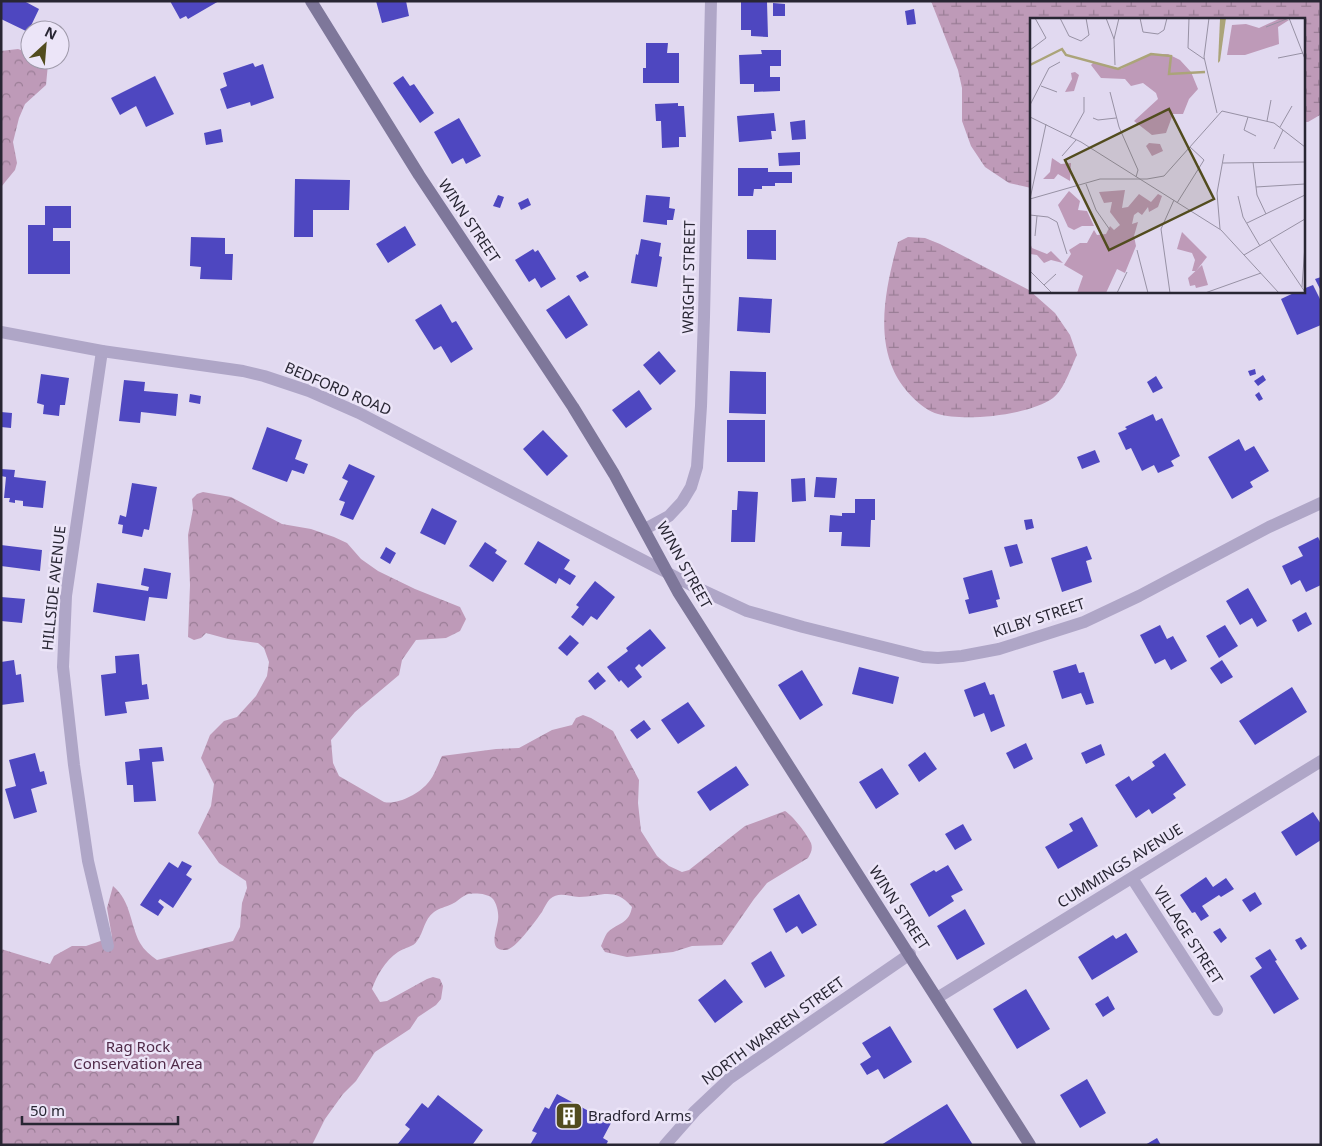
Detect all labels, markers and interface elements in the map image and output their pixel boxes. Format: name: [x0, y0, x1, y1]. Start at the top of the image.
inset map: [1030, 18, 1304, 292]
north arrow: [20, 20, 70, 70]
text: N: [42, 22, 60, 44]
street label: WINN STREET: [435, 175, 506, 267]
street label: WRIGHT STREET: [677, 219, 699, 334]
street label: BEDFORD ROAD: [282, 357, 395, 420]
street label: WINN STREET: [653, 517, 717, 612]
street label: HILLSIDE AVENUE: [37, 524, 70, 651]
street label: KILBY STREET: [990, 593, 1088, 641]
street label: CUMMINGS AVENUE: [1053, 818, 1186, 912]
street label: WINN STREET: [865, 861, 935, 954]
street label: VILLAGE STREET: [1150, 882, 1228, 988]
street label: NORTH WARREN STREET: [697, 971, 848, 1089]
park label: Rag Rock Conservation Area: [73, 1036, 203, 1073]
scale bar: [22, 1094, 179, 1126]
text: 50 m: [30, 1100, 65, 1120]
building icon: Bradford Arms: [554, 1101, 584, 1131]
place label: Bradford Arms: [588, 1105, 692, 1125]

